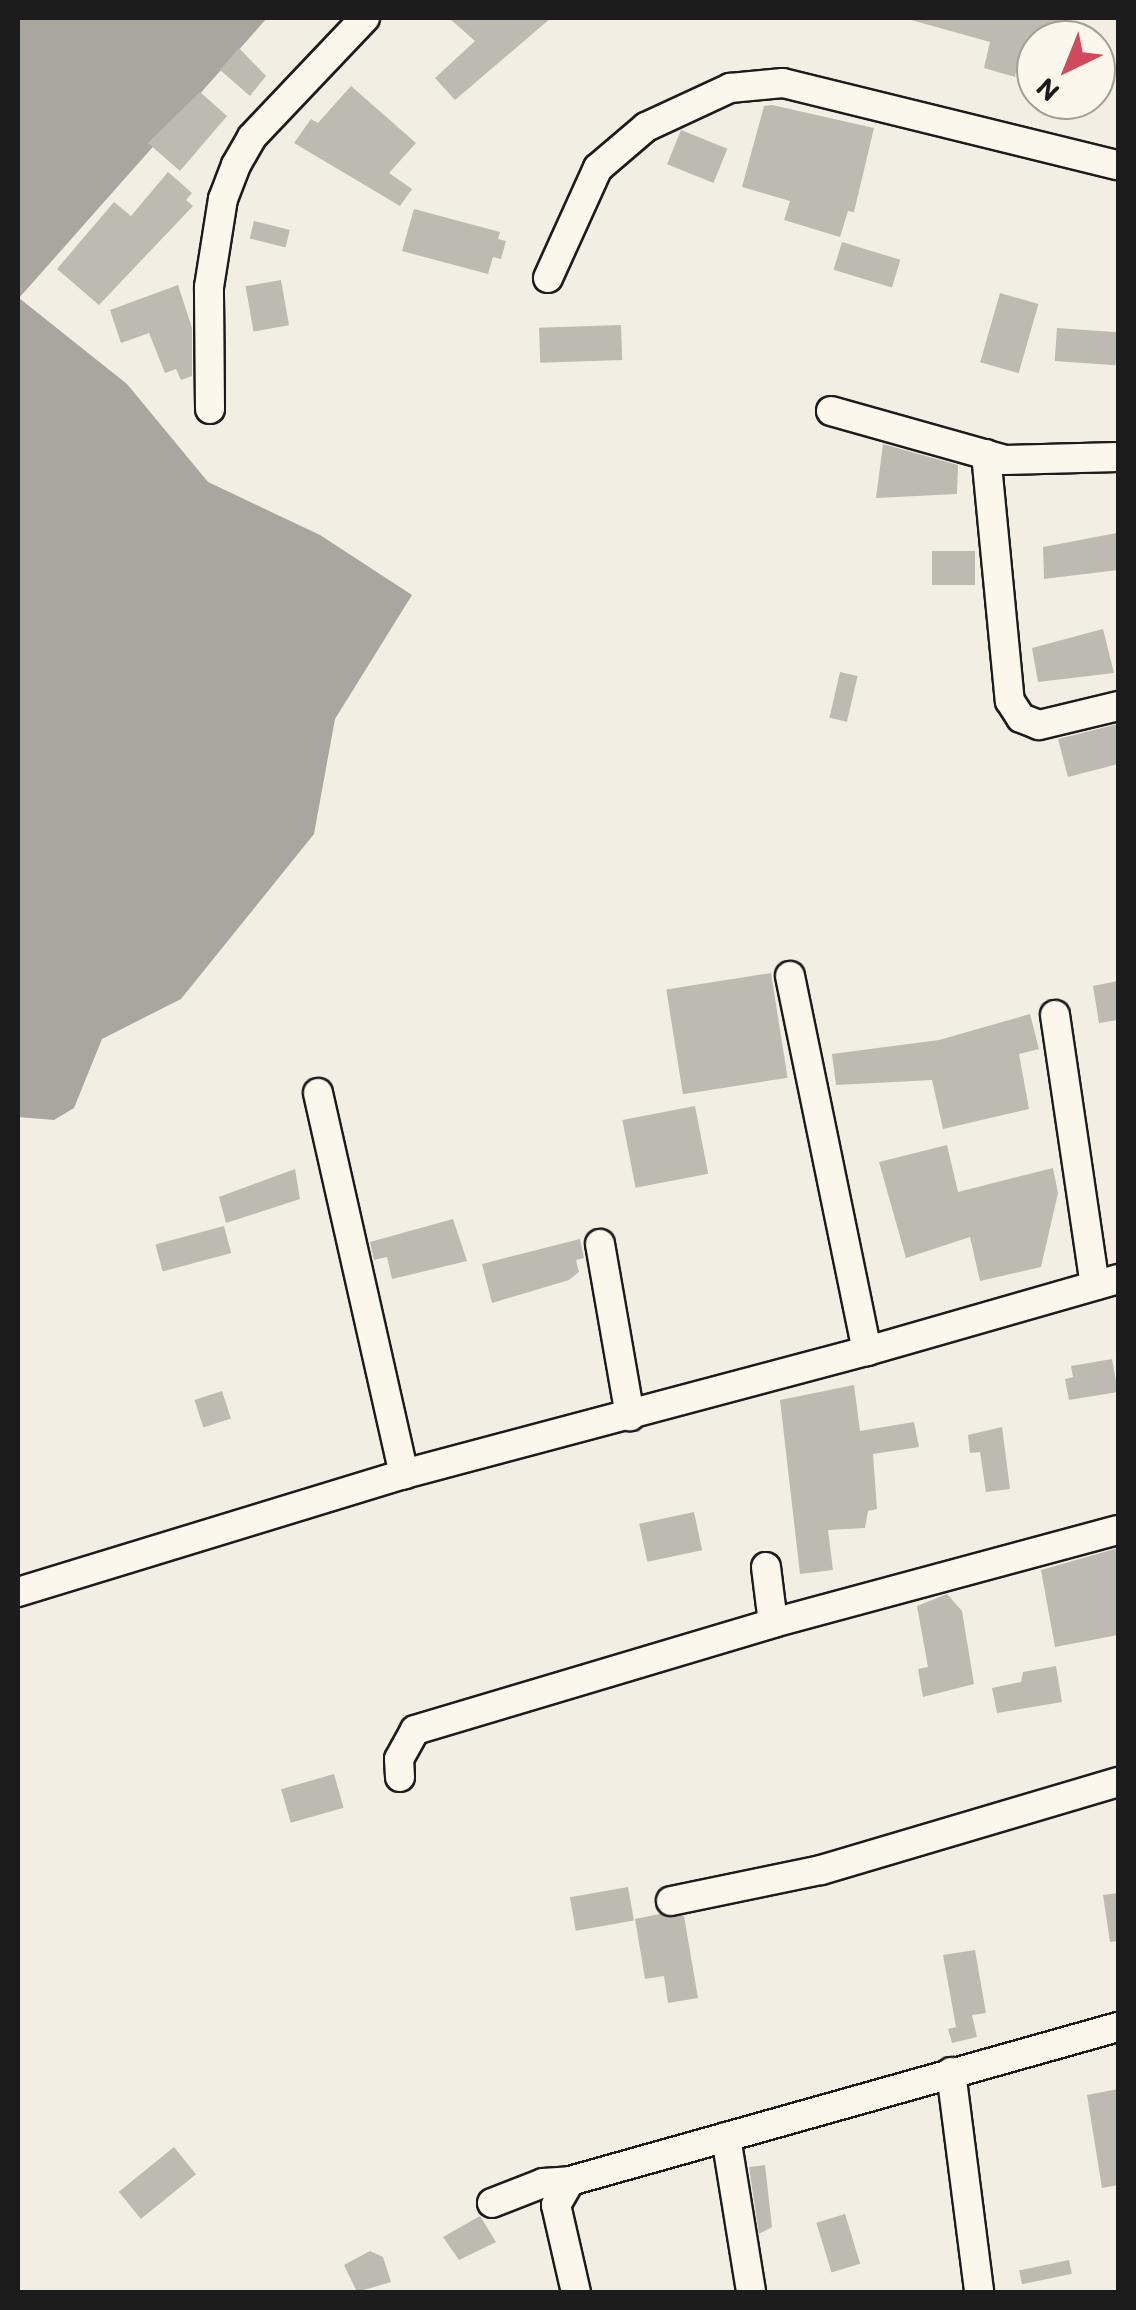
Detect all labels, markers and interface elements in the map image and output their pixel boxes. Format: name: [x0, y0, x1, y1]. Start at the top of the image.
north arrow: [1016, 20, 1116, 120]
text: N: [1028, 72, 1065, 109]

